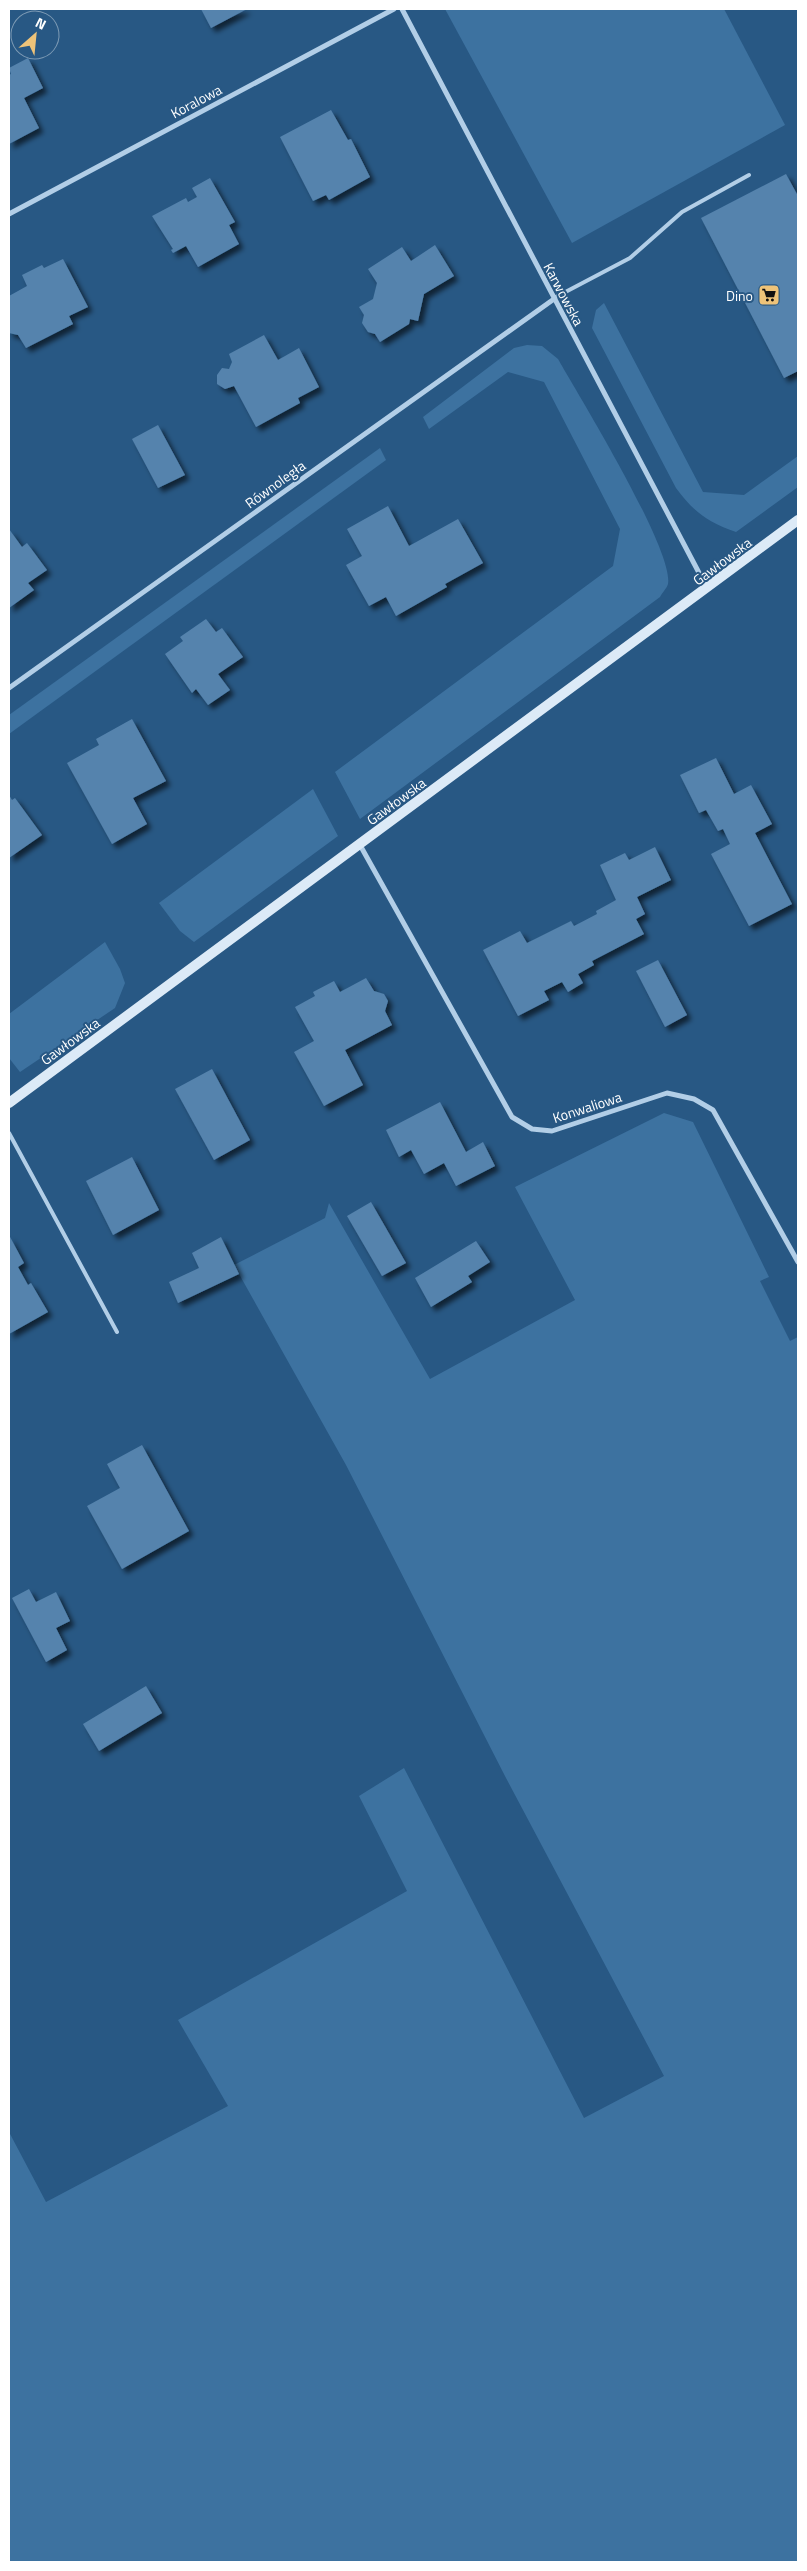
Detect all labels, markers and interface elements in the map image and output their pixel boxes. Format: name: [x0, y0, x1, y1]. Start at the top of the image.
north arrow: [10, 10, 60, 60]
text: N: [32, 11, 50, 35]
street label: Koralowa: [167, 79, 225, 123]
street label: Karwowska: [539, 259, 589, 329]
supermarket icon: Dino: [757, 283, 781, 307]
place label: Dino: [726, 285, 753, 306]
street label: Równoległa: [240, 455, 310, 513]
street label: Gawłowska: [688, 532, 756, 590]
street label: Gawłowska: [362, 772, 430, 830]
street label: Gawłowska: [36, 1012, 104, 1070]
street label: Konwaliowa: [550, 1086, 624, 1128]

